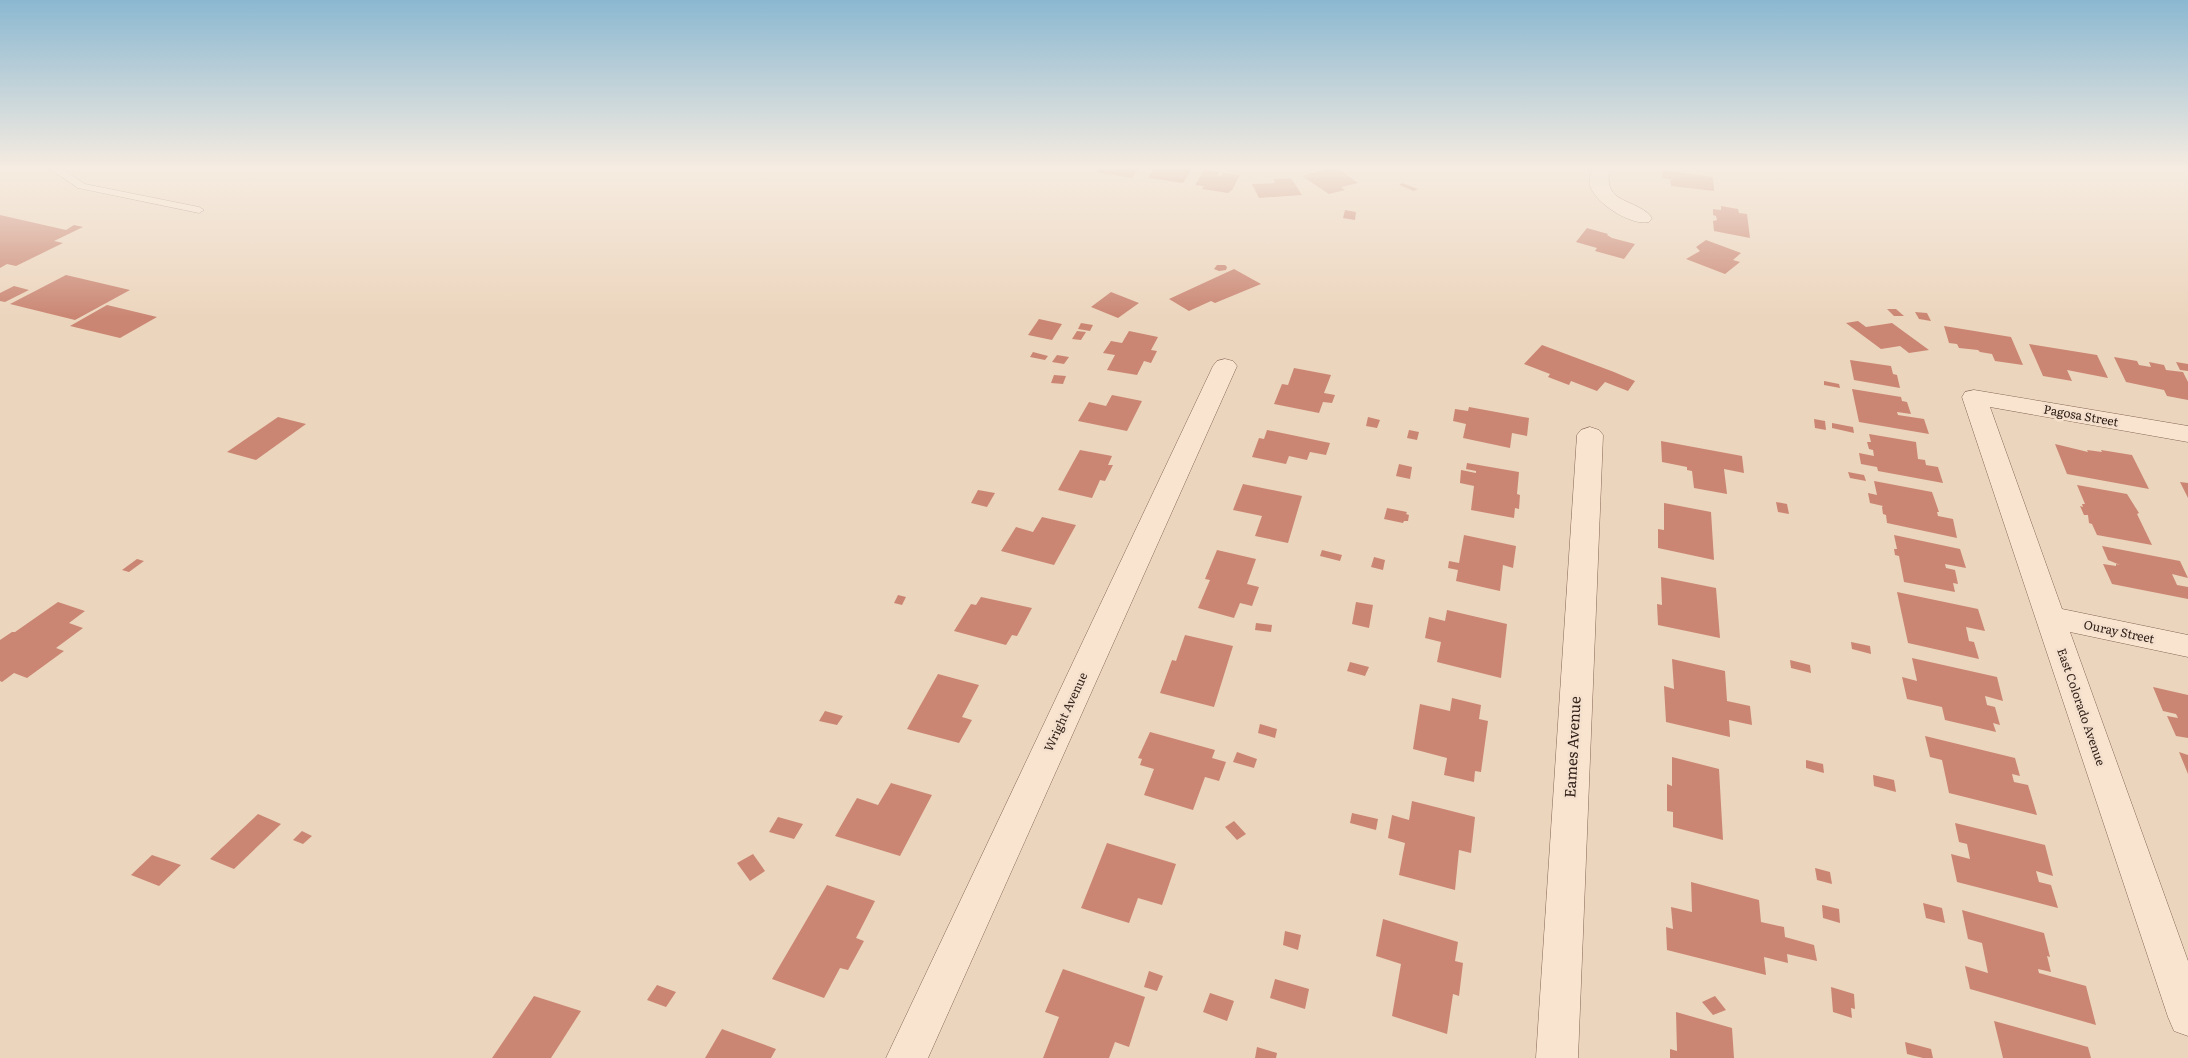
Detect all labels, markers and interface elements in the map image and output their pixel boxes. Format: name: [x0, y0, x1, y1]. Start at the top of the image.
street label: Pagosa Street: [2042, 400, 2120, 430]
street label: Ouray Street: [2082, 615, 2156, 647]
street label: East Colorado Avenue: [2053, 645, 2111, 768]
street label: Wright Avenue: [1039, 669, 1091, 754]
street label: Eames Avenue: [1557, 695, 1586, 798]

